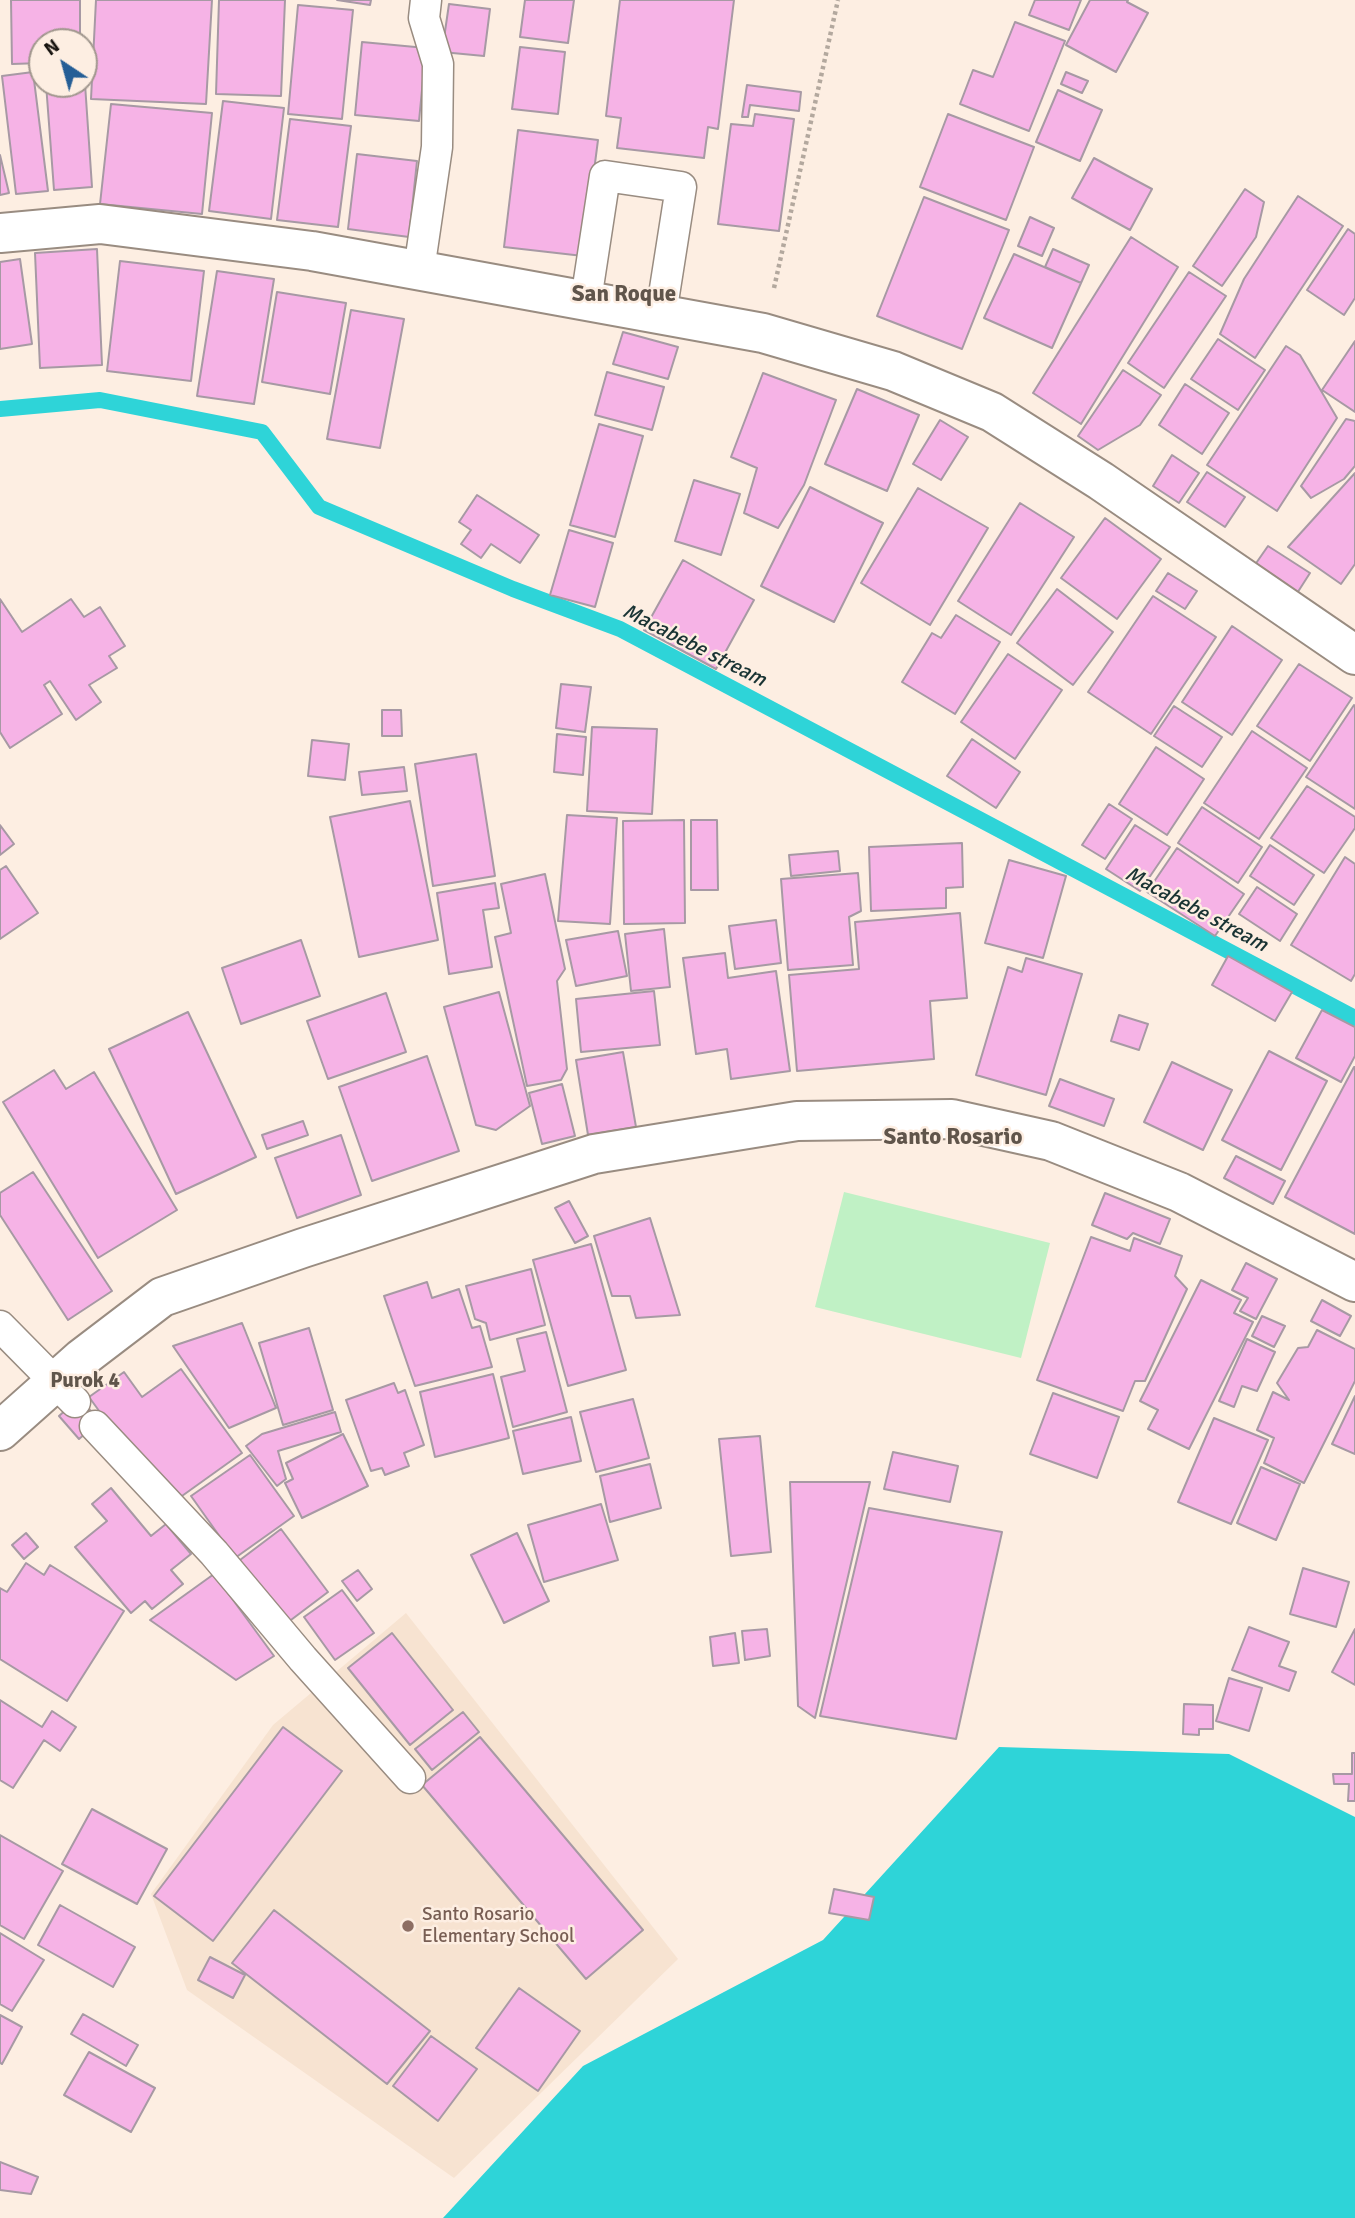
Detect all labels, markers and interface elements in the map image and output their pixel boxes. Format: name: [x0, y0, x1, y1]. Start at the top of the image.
north arrow: [28, 28, 98, 98]
text: N: [39, 34, 64, 61]
district label: San Roque: [572, 281, 676, 309]
water label: Macabebe stream: [618, 599, 770, 693]
water label: Macabebe stream: [1120, 862, 1272, 958]
district label: Santo Rosario: [884, 1124, 1022, 1152]
district label: Purok 4: [50, 1368, 120, 1394]
place label: Santo Rosario Elementary School: [422, 1904, 575, 1948]
marker: Santo Rosario Elementary School: [400, 1918, 416, 1934]

